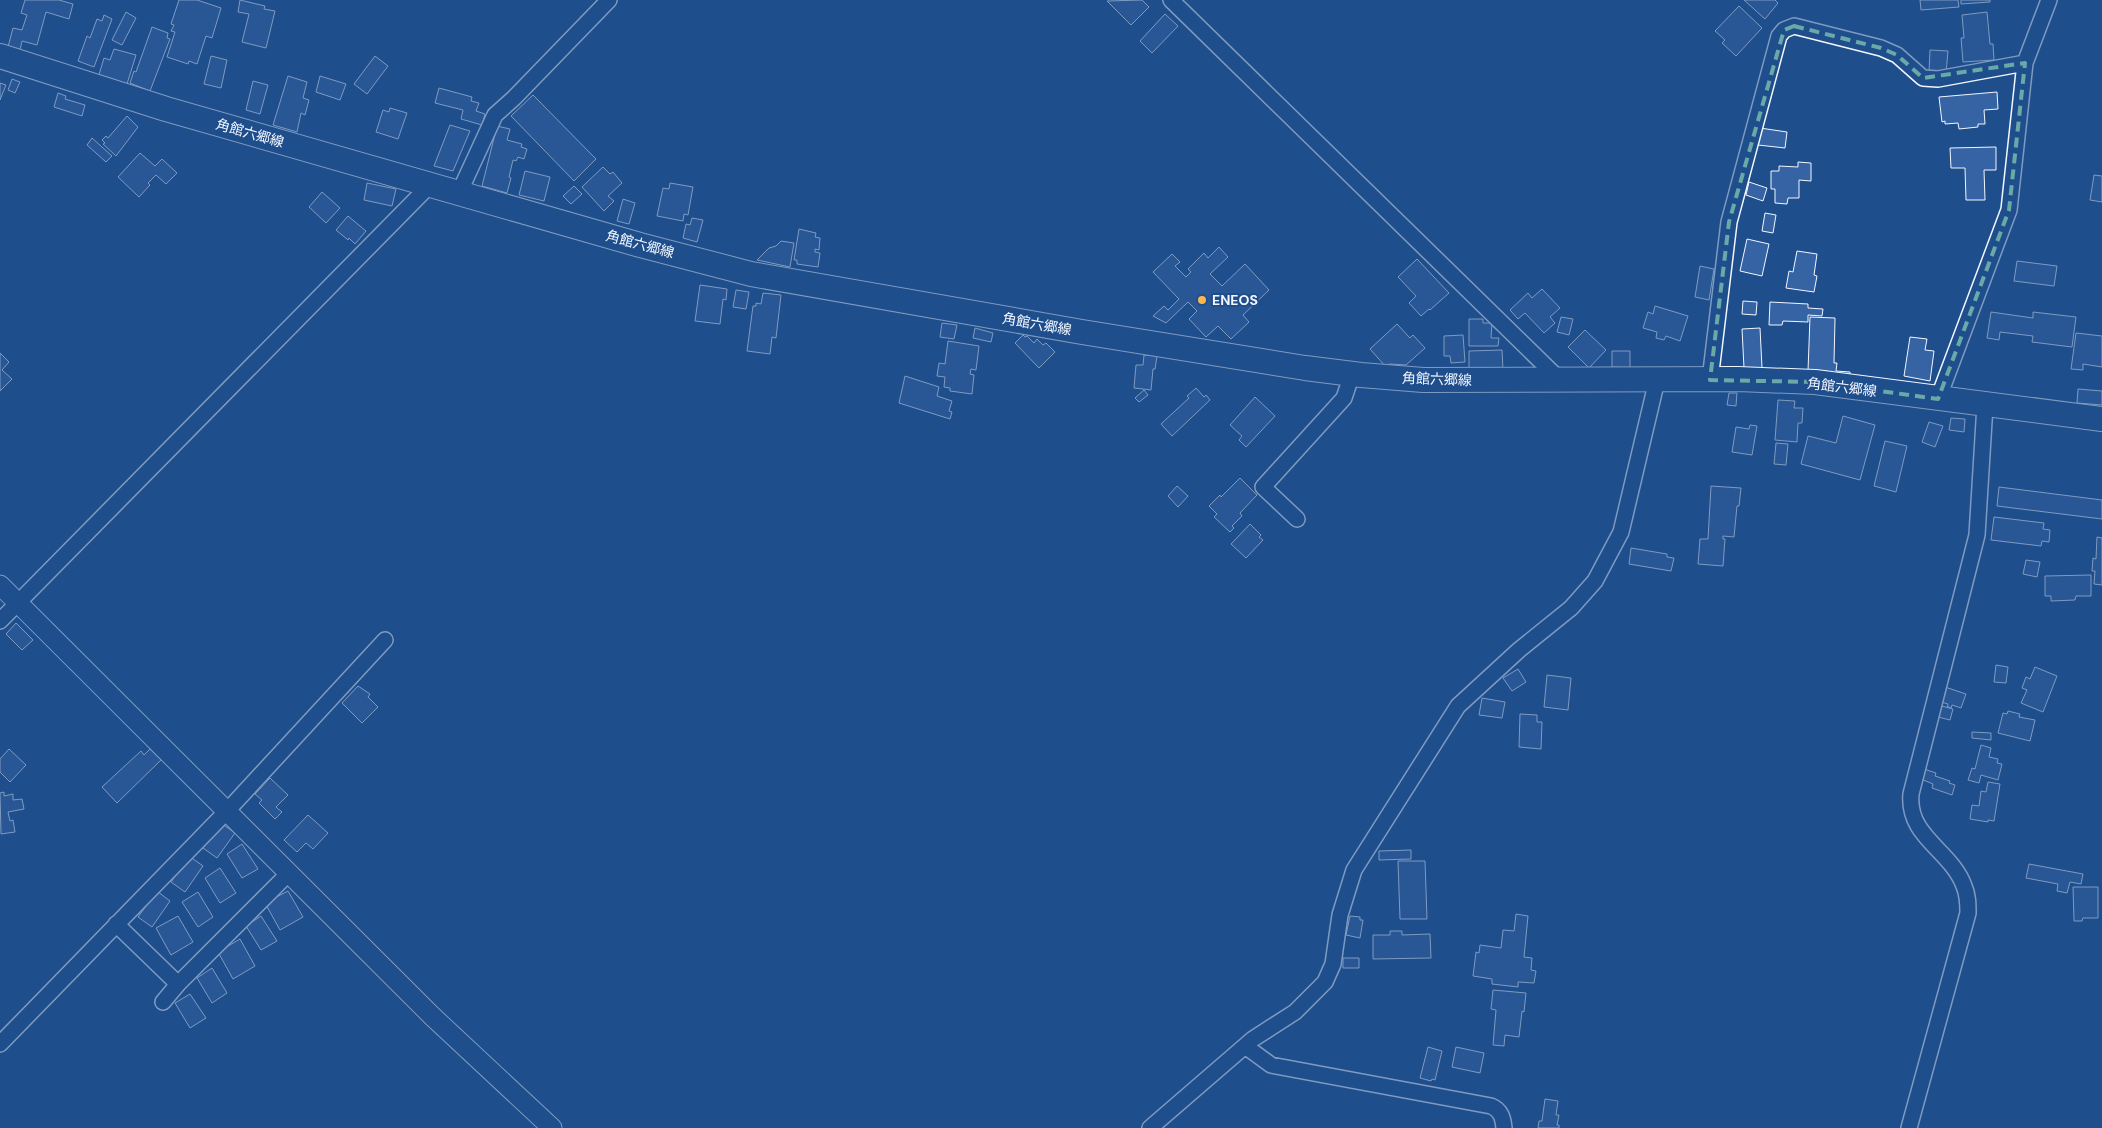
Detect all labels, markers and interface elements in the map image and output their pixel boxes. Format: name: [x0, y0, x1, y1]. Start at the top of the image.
street label: 角館六郷線: [214, 115, 286, 151]
street label: 角館六郷線: [604, 226, 676, 262]
place label: ENEOS: [1212, 291, 1258, 309]
marker: ENEOS: [1196, 294, 1208, 306]
street label: 角館六郷線: [1001, 309, 1073, 339]
street label: 角館六郷線: [1402, 369, 1472, 389]
street label: 角館六郷線: [1806, 374, 1878, 400]

